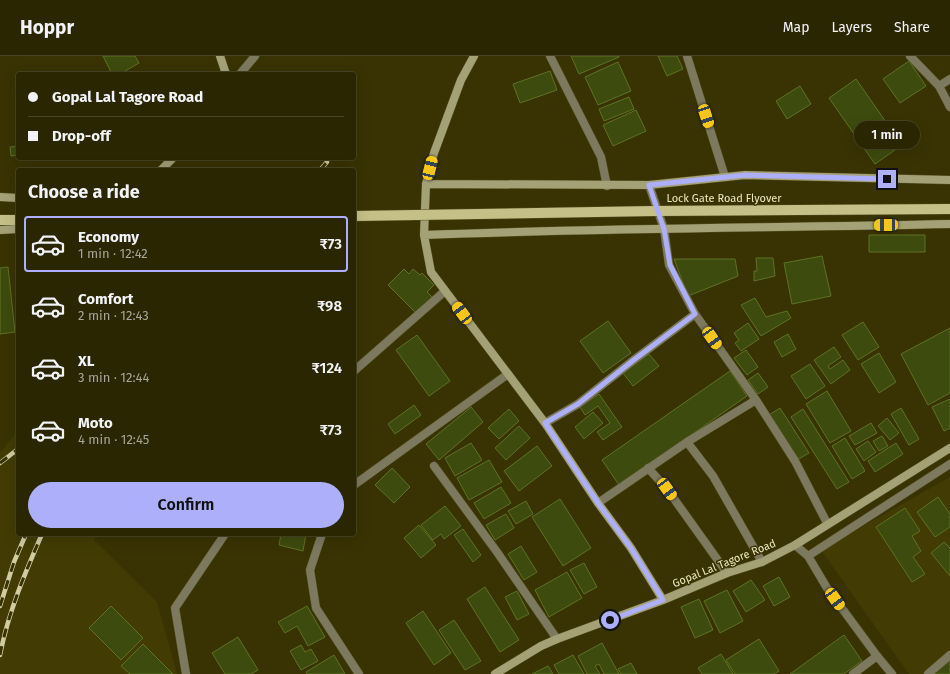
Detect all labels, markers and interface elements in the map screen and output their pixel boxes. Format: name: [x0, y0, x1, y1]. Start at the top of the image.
text: Hoppr: [20, 16, 74, 39]
text: Map: [783, 19, 809, 36]
text: Layers: [831, 19, 872, 36]
text: Share: [894, 19, 930, 36]
text: Gopal Lal Tagore Road: [52, 88, 203, 106]
car: [697, 103, 715, 129]
callout: 1 min: [854, 121, 920, 149]
text: Drop-off: [52, 127, 111, 145]
text: 1 min: [871, 127, 903, 142]
car: [421, 155, 439, 181]
route end: [878, 170, 896, 188]
text: Choose a ride: [28, 181, 140, 203]
street label: Lock Gate Road Flyover: [666, 192, 782, 205]
car: [874, 219, 898, 231]
icon: car: [30, 226, 66, 262]
text: Economy: [78, 228, 139, 246]
text: ₹73: [319, 235, 342, 253]
text: 1 min · 12:42: [78, 246, 148, 261]
icon: car: [30, 288, 66, 324]
text: Comfort: [78, 290, 134, 308]
text: ₹98: [317, 297, 342, 315]
car: [450, 300, 474, 326]
text: 2 min · 12:43: [78, 308, 149, 323]
car: [700, 325, 724, 351]
icon: car: [30, 350, 66, 386]
text: XL: [78, 352, 94, 370]
text: ₹124: [311, 359, 342, 377]
text: 3 min · 12:44: [78, 370, 149, 385]
icon: car: [30, 412, 66, 448]
text: Moto: [78, 414, 113, 432]
text: ₹73: [319, 421, 342, 439]
text: 4 min · 12:45: [78, 432, 149, 447]
car: [655, 476, 679, 502]
button: Confirm: [28, 482, 344, 528]
street label: Gopal Lal Tagore Road: [671, 537, 778, 590]
car: [823, 586, 847, 612]
route start: [601, 611, 619, 629]

